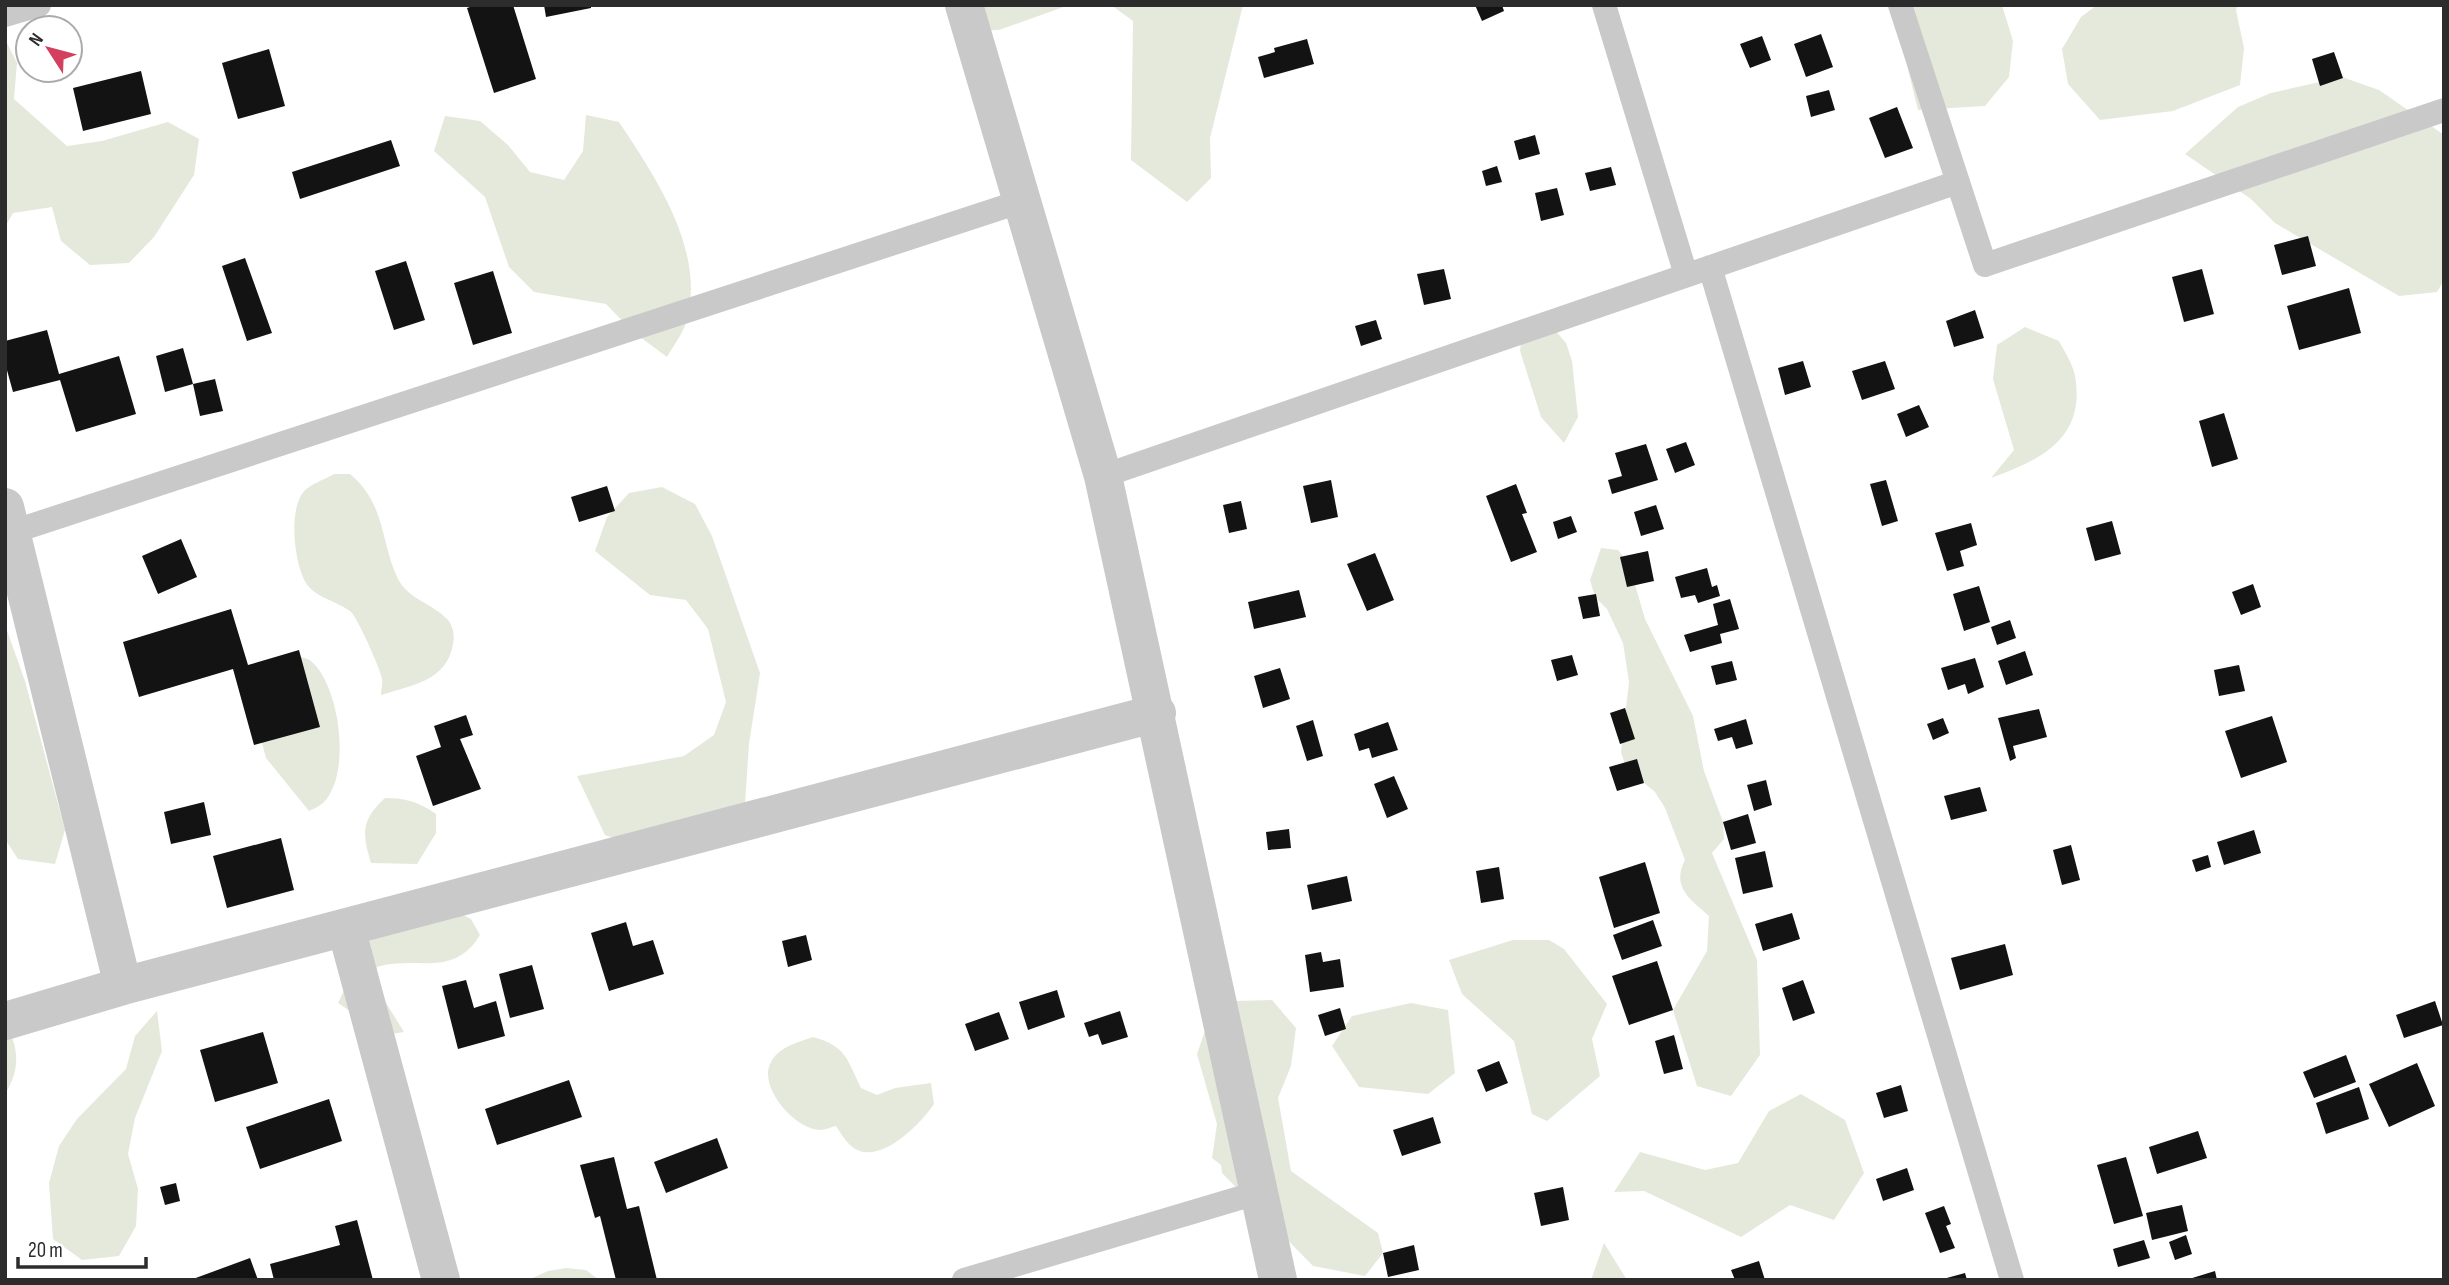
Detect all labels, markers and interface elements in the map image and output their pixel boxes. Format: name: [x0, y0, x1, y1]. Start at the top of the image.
north arrow: [14, 14, 84, 84]
text: N: [24, 29, 49, 51]
scale bar: [18, 1226, 145, 1270]
text: 20 m: [28, 1238, 63, 1263]

